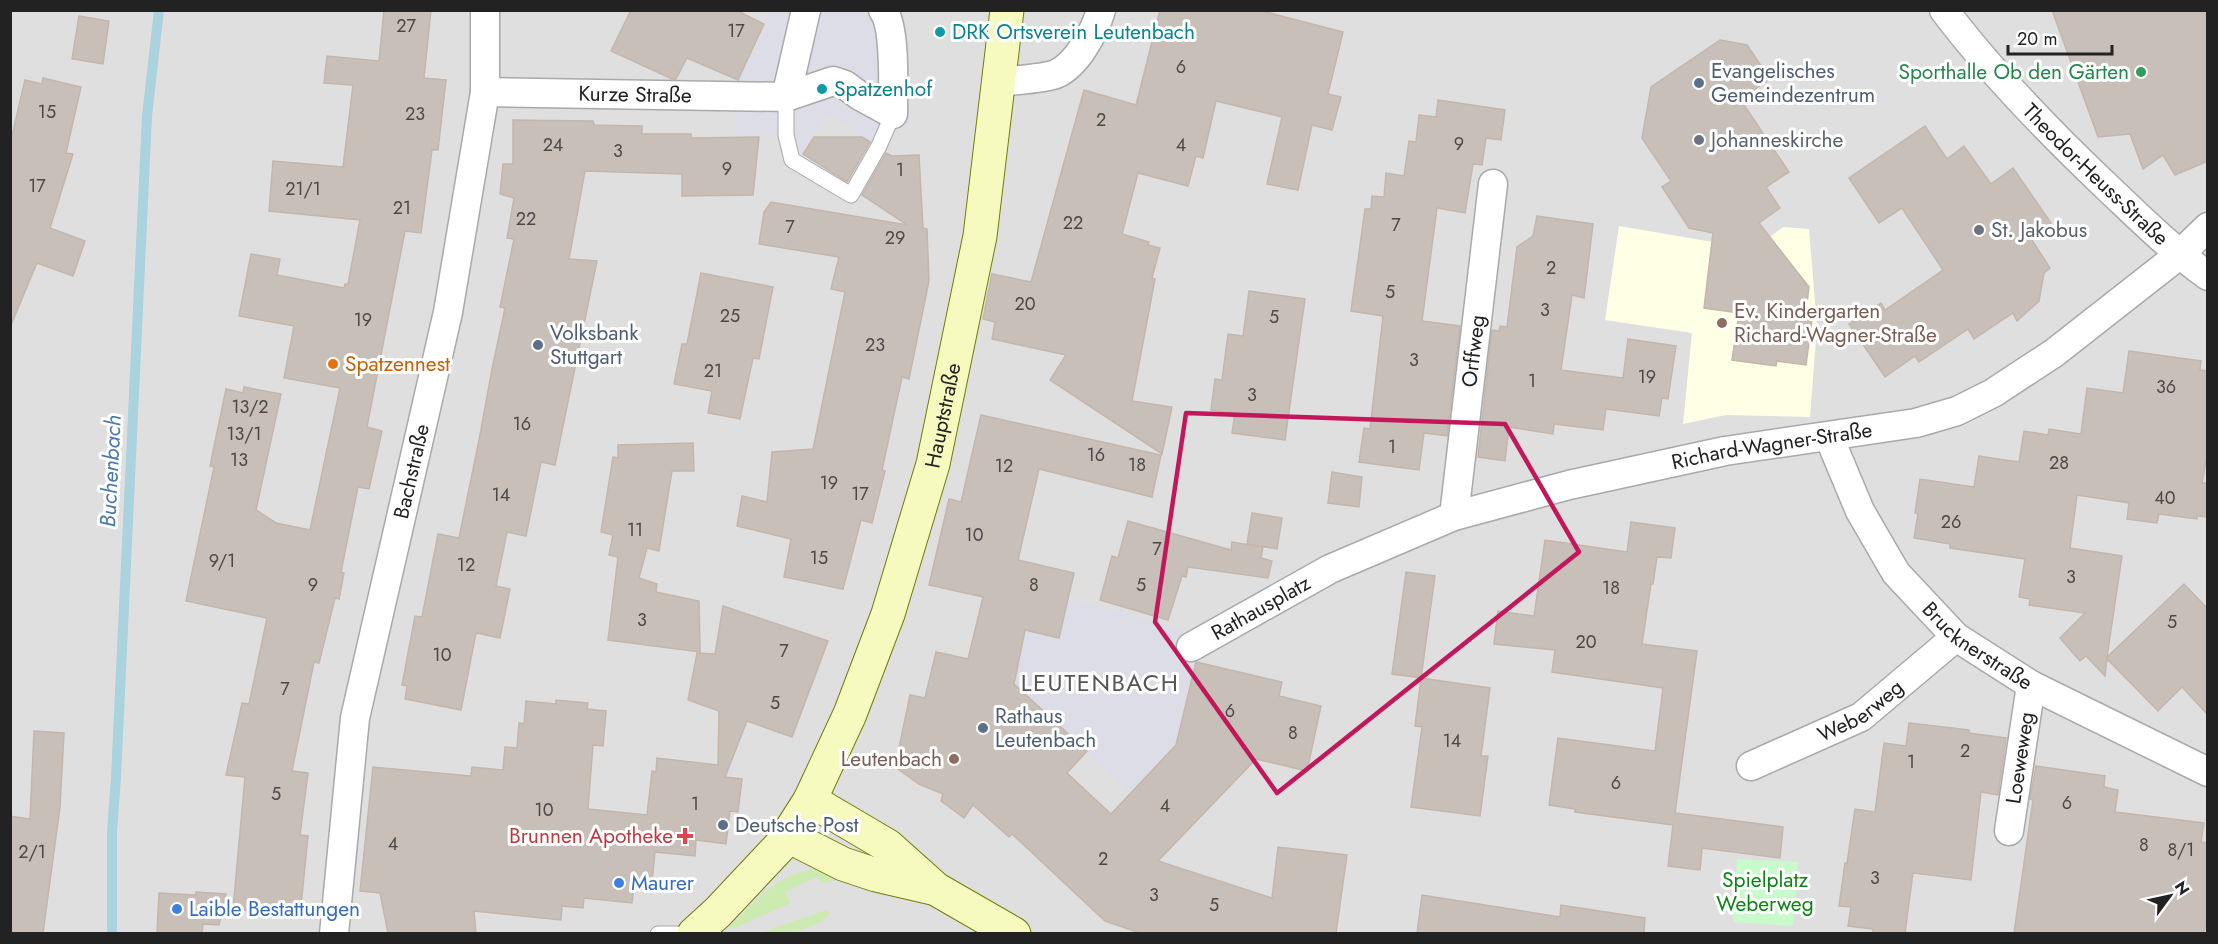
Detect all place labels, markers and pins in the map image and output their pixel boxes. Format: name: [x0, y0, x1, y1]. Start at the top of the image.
place label: DRK Ortsverein Leutenbach: [952, 17, 1195, 47]
marker: DRK Ortsverein Leutenbach: [933, 25, 947, 39]
place label: Evangelisches Gemeindezentrum: [1711, 56, 1875, 110]
place label: Sporthalle Ob den Gärten: [1898, 57, 2129, 87]
marker: Sporthalle Ob den Gärten: [2134, 65, 2148, 79]
place label: Spatzenhof: [834, 74, 933, 104]
marker: Evangelisches Gemeindezentrum: [1692, 76, 1706, 90]
marker: Spatzenhof: [815, 82, 829, 96]
place label: Johanneskirche: [1708, 125, 1844, 155]
marker: Johanneskirche: [1692, 133, 1706, 147]
place label: St. Jakobus: [1991, 215, 2087, 245]
marker: St. Jakobus: [1972, 223, 1986, 237]
place label: Ev. Kindergarten Richard-Wagner-Straße: [1734, 296, 1937, 350]
marker: Ev. Kindergarten Richard-Wagner-Straße: [1715, 316, 1729, 330]
place label: Volksbank Stuttgart: [550, 318, 639, 372]
marker: Volksbank Stuttgart: [531, 338, 545, 352]
place label: Spatzennest: [345, 349, 450, 379]
marker: Spatzennest: [326, 357, 340, 371]
place label: Rathaus Leutenbach: [995, 701, 1096, 755]
marker: Rathaus Leutenbach: [976, 721, 990, 735]
place label: Leutenbach: [841, 744, 942, 774]
marker: Leutenbach: [947, 752, 961, 766]
place label: Deutsche Post: [735, 810, 859, 840]
marker: Deutsche Post: [716, 818, 730, 832]
place label: Brunnen Apotheke: [509, 821, 673, 851]
marker: Brunnen Apotheke: [678, 829, 692, 843]
place label: Maurer: [631, 868, 695, 898]
marker: Maurer: [612, 876, 626, 890]
place label: Laible Bestattungen: [189, 894, 360, 924]
marker: Laible Bestattungen: [170, 902, 184, 916]

